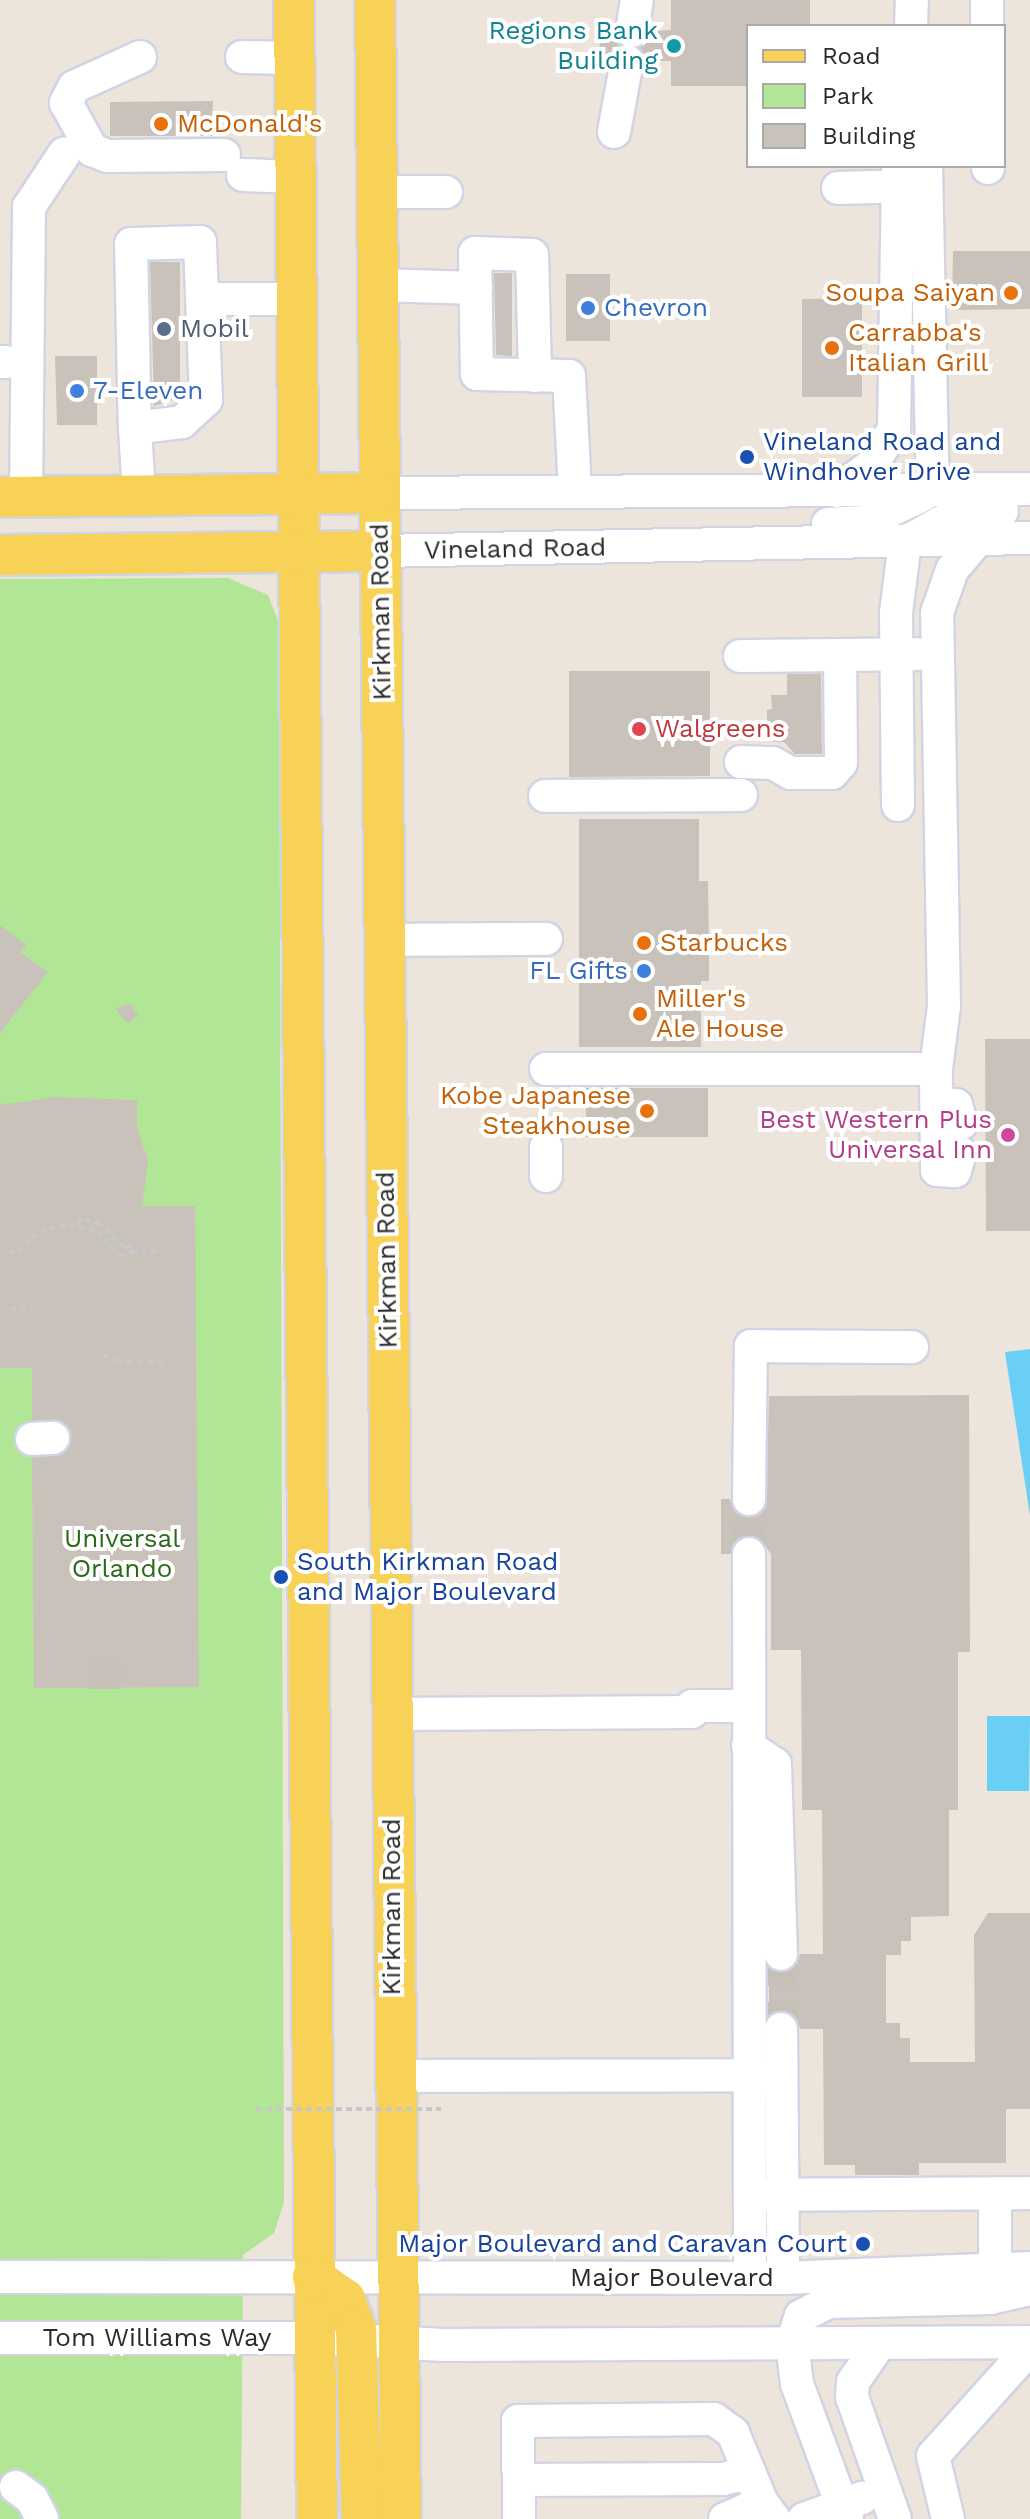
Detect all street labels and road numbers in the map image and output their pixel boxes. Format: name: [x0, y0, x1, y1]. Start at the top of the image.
street label: Kirkman Road: [364, 523, 398, 701]
street label: Vineland Road: [424, 532, 606, 566]
street label: Kirkman Road: [370, 1171, 404, 1349]
street label: Kirkman Road: [376, 1818, 408, 1996]
street label: Major Boulevard: [570, 2262, 774, 2294]
street label: Tom Williams Way: [42, 2322, 272, 2354]

